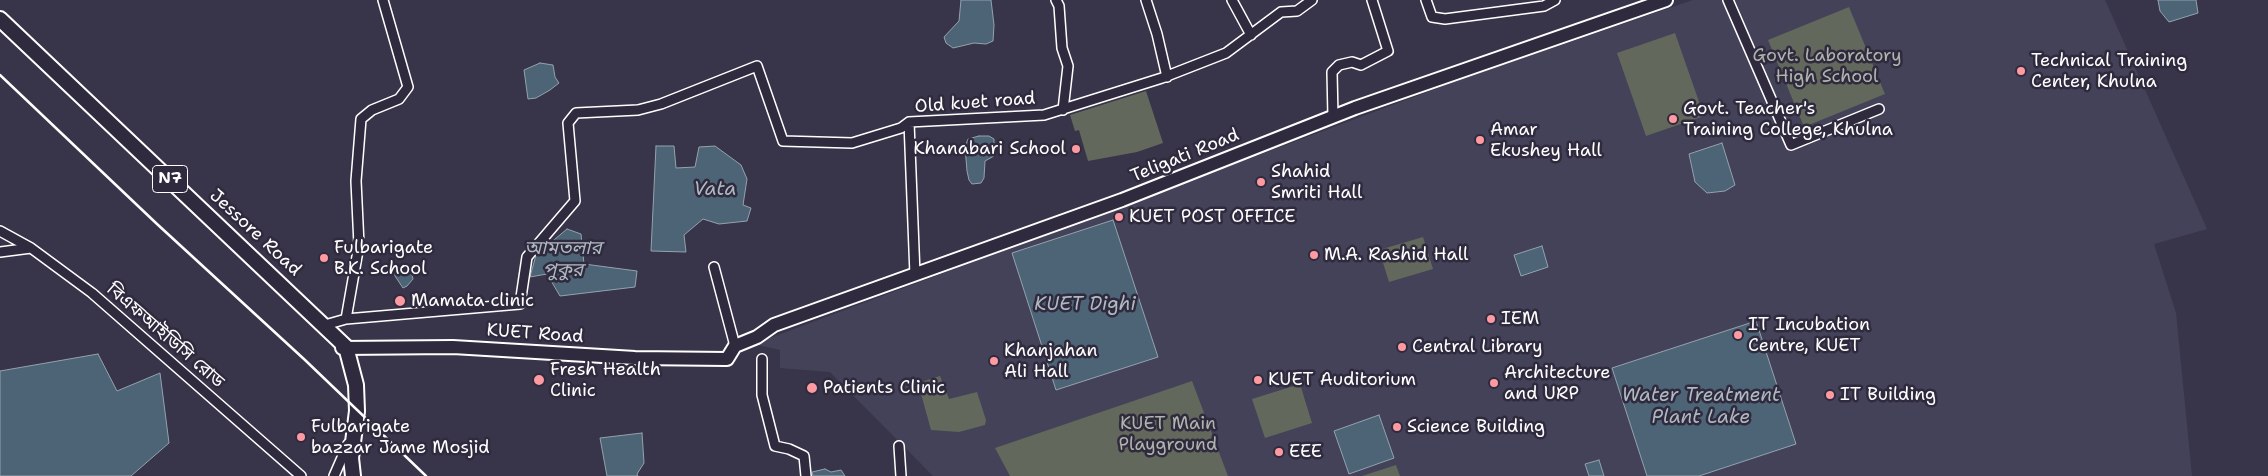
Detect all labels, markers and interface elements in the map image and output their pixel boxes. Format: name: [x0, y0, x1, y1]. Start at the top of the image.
park label: Govt. Laboratory High School: [1752, 45, 1902, 88]
place label: Technical Training Center, Khulna: [2031, 50, 2187, 92]
marker: Technical Training Center, Khulna: [2015, 65, 2027, 77]
street label: Old kuet road: [914, 88, 1036, 118]
place label: Govt. Teacher's Training College, Khulna: [1683, 98, 1893, 140]
marker: Govt. Teacher's Training College, Khulna: [1667, 113, 1679, 125]
place label: Amar Ekushey Hall: [1490, 119, 1602, 162]
street label: Teligati Road: [1128, 124, 1242, 188]
marker: Amar Ekushey Hall: [1474, 134, 1486, 146]
place label: Khanabari School: [913, 138, 1066, 160]
marker: Khanabari School: [1070, 143, 1082, 155]
place label: Shahid Smriti Hall: [1271, 161, 1362, 203]
road number: N7: [152, 165, 188, 192]
marker: Shahid Smriti Hall: [1255, 176, 1267, 188]
water label: Vata: [694, 179, 736, 201]
street label: Jessore Road: [205, 185, 305, 281]
place label: KUET POST OFFICE: [1129, 206, 1295, 228]
marker: KUET POST OFFICE: [1113, 211, 1125, 223]
place label: Fulbarigate B.K. School: [334, 237, 433, 280]
water label: আমতলার পুকুর: [524, 238, 602, 282]
place label: M.A. Rashid Hall: [1324, 244, 1468, 266]
marker: M.A. Rashid Hall: [1308, 249, 1320, 261]
marker: Fulbarigate B.K. School: [318, 252, 330, 264]
street label: বিএফআইডিসি রোড: [102, 279, 228, 393]
place label: Mamata clinic: [411, 290, 534, 312]
marker: Mamata clinic: [393, 294, 407, 308]
water label: KUET Dighi: [1034, 294, 1136, 316]
place label: IEM: [1501, 308, 1539, 330]
marker: IEM: [1485, 313, 1497, 325]
place label: IT Incubation Centre, KUET: [1748, 314, 1870, 356]
street label: KUET Road: [486, 320, 584, 348]
marker: IT Incubation Centre, KUET: [1732, 329, 1744, 341]
place label: Central Library: [1412, 336, 1543, 358]
place label: Khanjahan Ali Hall: [1004, 340, 1098, 382]
marker: Central Library: [1396, 341, 1408, 353]
marker: Khanjahan Ali Hall: [988, 355, 1000, 367]
place label: Fresh Health Clinic: [550, 359, 661, 402]
place label: Architecture and URP: [1504, 362, 1610, 404]
place label: KUET Auditorium: [1268, 369, 1416, 391]
marker: Fresh Health Clinic: [532, 373, 546, 387]
marker: KUET Auditorium: [1252, 374, 1264, 386]
place label: Patients Clinic: [823, 377, 945, 399]
marker: Architecture and URP: [1488, 377, 1500, 389]
marker: Patients Clinic: [805, 381, 819, 395]
place label: IT Building: [1840, 384, 1936, 406]
water label: Water Treatment Plant Lake: [1622, 385, 1780, 429]
marker: IT Building: [1824, 389, 1836, 401]
park label: KUET Main Playground: [1119, 413, 1217, 456]
place label: Fulbarigate bazzar Jame Mosjid: [311, 416, 490, 458]
place label: Science Building: [1407, 416, 1545, 438]
marker: Science Building: [1391, 421, 1403, 433]
marker: Fulbarigate bazzar Jame Mosjid: [295, 431, 307, 443]
place label: EEE: [1289, 441, 1322, 463]
marker: EEE: [1273, 446, 1285, 458]

